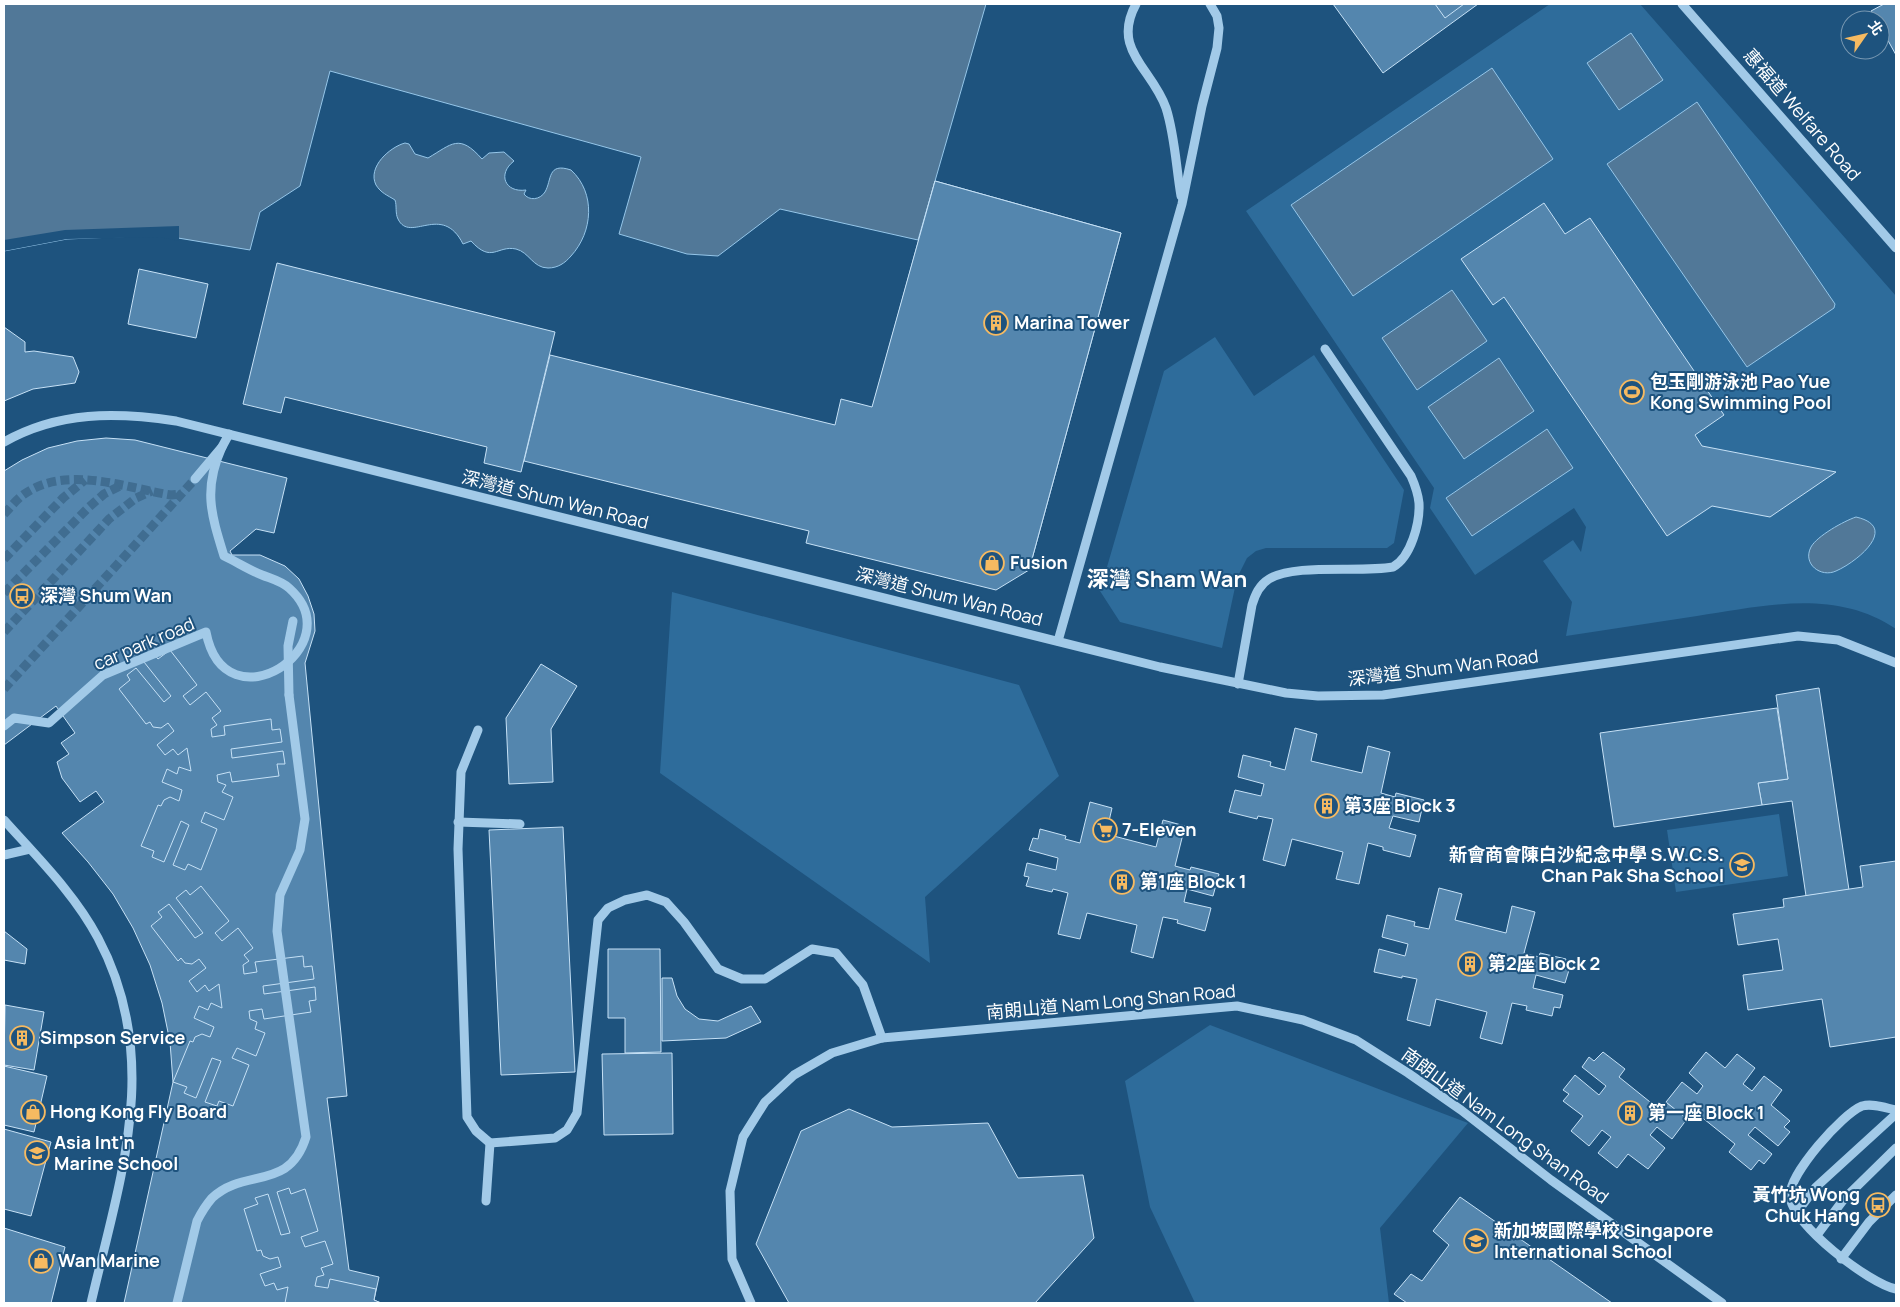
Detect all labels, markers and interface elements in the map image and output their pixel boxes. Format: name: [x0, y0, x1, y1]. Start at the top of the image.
north arrow: [1840, 10, 1890, 60]
text: 北: [1864, 16, 1888, 39]
street label: 惠福道 Welfare Road: [1739, 43, 1867, 185]
building icon: Marina Tower: [983, 310, 1009, 336]
place label: Marina Tower: [1014, 310, 1130, 334]
place label: 包玉剛游泳池 Pao Yue Kong Swimming Pool: [1650, 369, 1831, 414]
sports icon: 包玉剛游泳池 Pao Yue Kong Swimming Pool: [1619, 379, 1645, 405]
street label: 深灣道 Shum Wan Road: [459, 464, 651, 534]
shop icon: Fusion: [979, 550, 1005, 576]
place label: Fusion: [1010, 550, 1068, 574]
street label: 深灣道 Shum Wan Road: [853, 561, 1045, 631]
district label: 深灣 Sham Wan: [1087, 564, 1247, 594]
bus stop icon: 深灣 Shum Wan: [9, 583, 35, 609]
place label: 深灣 Shum Wan: [40, 583, 172, 607]
street label: car park road: [90, 611, 198, 675]
street label: 深灣道 Shum Wan Road: [1346, 643, 1540, 691]
building icon: 第3座 Block 3: [1314, 793, 1340, 819]
place label: 第3座 Block 3: [1344, 793, 1456, 817]
supermarket icon: 7-Eleven: [1092, 817, 1118, 843]
place label: 7-Eleven: [1122, 817, 1197, 841]
place label: 新會商會陳白沙紀念中學 S.W.C.S. Chan Pak Sha School: [1449, 842, 1724, 887]
school or university icon: 新會商會陳白沙紀念中學 S.W.C.S. Chan Pak Sha School: [1729, 852, 1755, 878]
building icon: 第1座 Block 1: [1109, 869, 1135, 895]
place label: 第1座 Block 1: [1140, 869, 1247, 893]
building icon: 第2座 Block 2: [1457, 951, 1483, 977]
place label: 第2座 Block 2: [1488, 951, 1600, 975]
street label: 南朗山道 Nam Long Shan Road: [985, 978, 1237, 1024]
building icon: Simpson Service: [9, 1025, 35, 1051]
place label: Simpson Service: [40, 1025, 186, 1049]
street label: 南朗山道 Nam Long Shan Road: [1397, 1042, 1614, 1208]
shop icon: Hong Kong Fly Board: [20, 1099, 46, 1125]
place label: Hong Kong Fly Board: [50, 1099, 227, 1123]
building icon: 第一座 Block 1: [1617, 1100, 1643, 1126]
place label: 第一座 Block 1: [1648, 1100, 1765, 1124]
place label: Asia Int'n Marine School: [54, 1130, 178, 1175]
school or university icon: Asia Int'n Marine School: [24, 1140, 50, 1166]
place label: 黃竹坑 Wong Chuk Hang: [1752, 1182, 1860, 1227]
bus stop icon: 黃竹坑 Wong Chuk Hang: [1865, 1192, 1891, 1218]
place label: 新加坡國際學校 Singapore International School: [1494, 1218, 1713, 1263]
school or university icon: 新加坡國際學校 Singapore International School: [1463, 1228, 1489, 1254]
shop icon: Wan Marine: [28, 1248, 54, 1274]
place label: Wan Marine: [58, 1248, 160, 1272]

